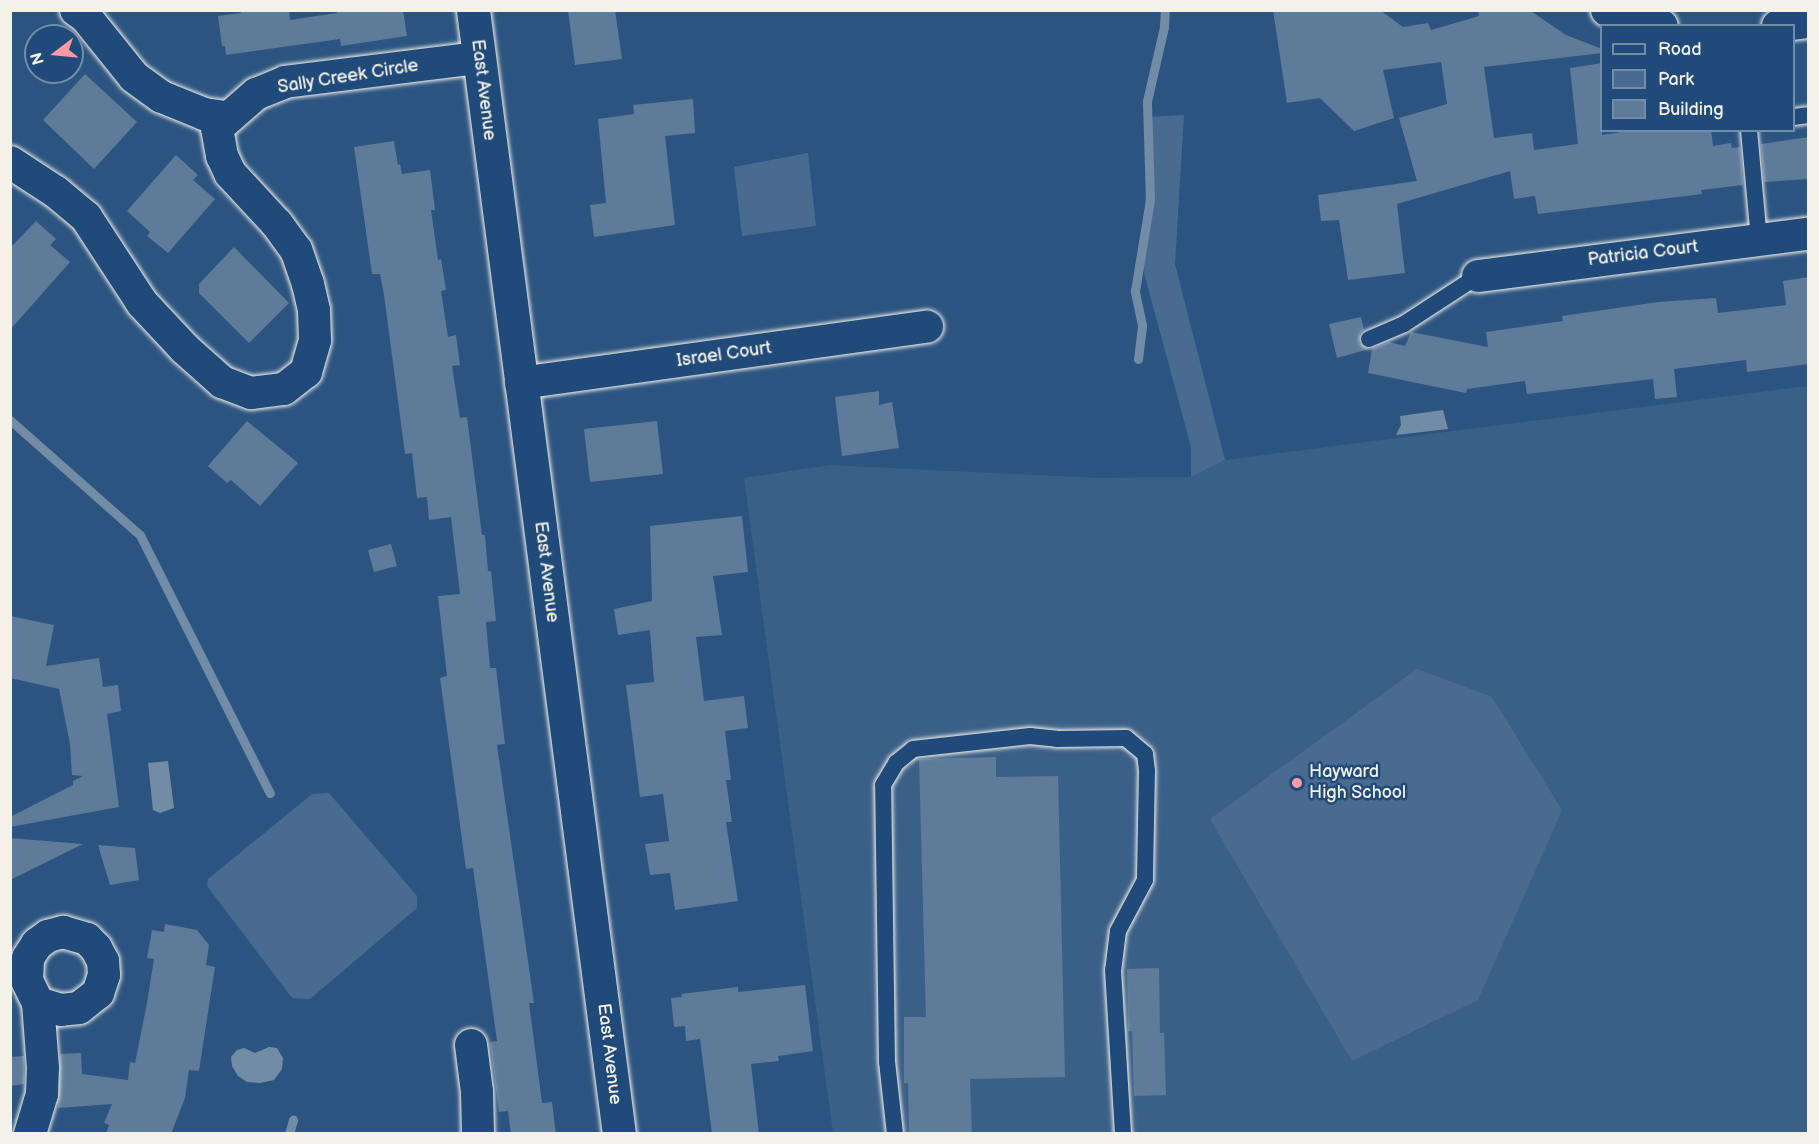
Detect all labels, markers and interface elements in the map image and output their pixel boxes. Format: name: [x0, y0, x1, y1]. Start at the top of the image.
north arrow: [24, 24, 84, 84]
legend: [1600, 24, 1795, 132]
street label: East Avenue: [466, 38, 500, 142]
text: Road: [1658, 39, 1702, 60]
text: N: [27, 50, 49, 67]
street label: Sally Creek Circle: [276, 55, 420, 99]
text: Park: [1658, 69, 1694, 90]
text: Building: [1658, 99, 1724, 120]
street label: Patricia Court: [1587, 237, 1699, 271]
street label: Israel Court: [675, 338, 773, 372]
street label: East Avenue: [529, 520, 563, 624]
place label: Hayward High School: [1309, 762, 1406, 804]
marker: Hayward High School: [1290, 776, 1304, 790]
street label: East Avenue: [592, 1002, 626, 1106]

